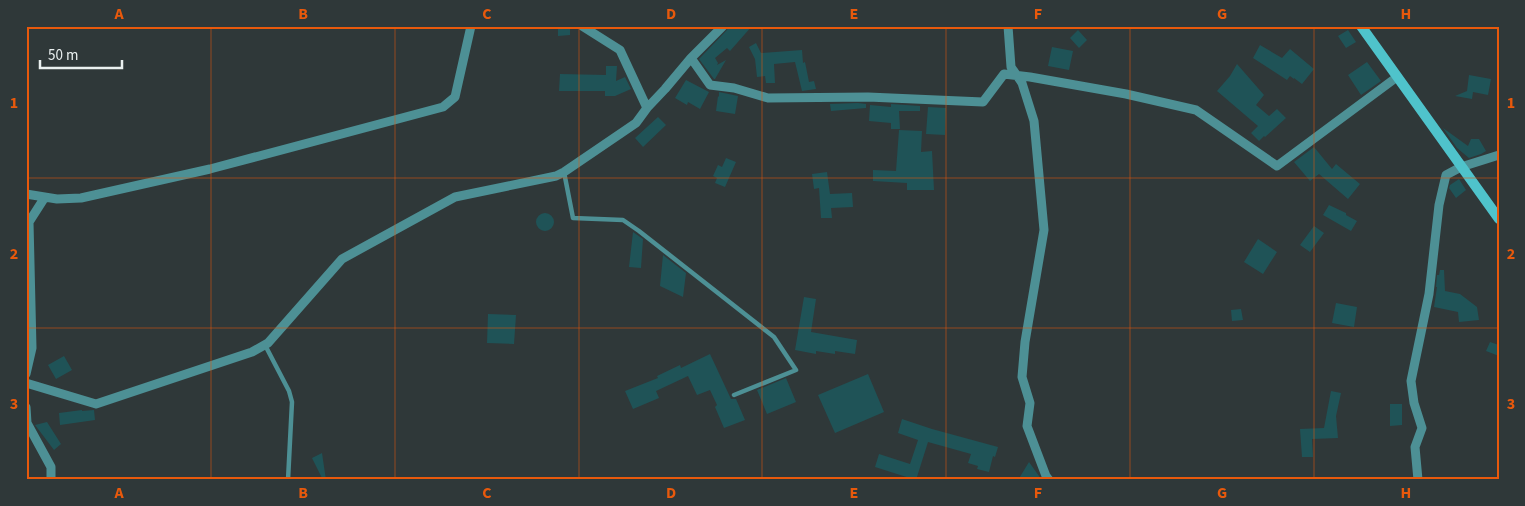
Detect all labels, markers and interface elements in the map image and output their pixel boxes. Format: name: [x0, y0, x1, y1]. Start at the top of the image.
text: A: [113, 3, 124, 25]
text: B: [298, 3, 308, 25]
text: C: [482, 3, 492, 25]
text: D: [666, 3, 676, 25]
text: E: [850, 3, 858, 25]
text: F: [1034, 3, 1042, 25]
text: G: [1217, 3, 1227, 25]
text: H: [1401, 3, 1411, 25]
scale bar: [40, 38, 122, 70]
text: 50 m: [48, 45, 78, 66]
text: 1: [10, 92, 18, 114]
text: 1: [1507, 92, 1515, 114]
text: 2: [10, 243, 18, 265]
text: 2: [1507, 243, 1515, 265]
text: 3: [10, 393, 18, 415]
text: 3: [1507, 393, 1515, 415]
text: A: [113, 482, 124, 504]
text: B: [298, 482, 308, 504]
text: C: [482, 482, 492, 504]
text: D: [666, 482, 676, 504]
text: E: [850, 482, 858, 504]
text: F: [1034, 482, 1042, 504]
text: G: [1217, 482, 1227, 504]
text: H: [1401, 482, 1411, 504]

